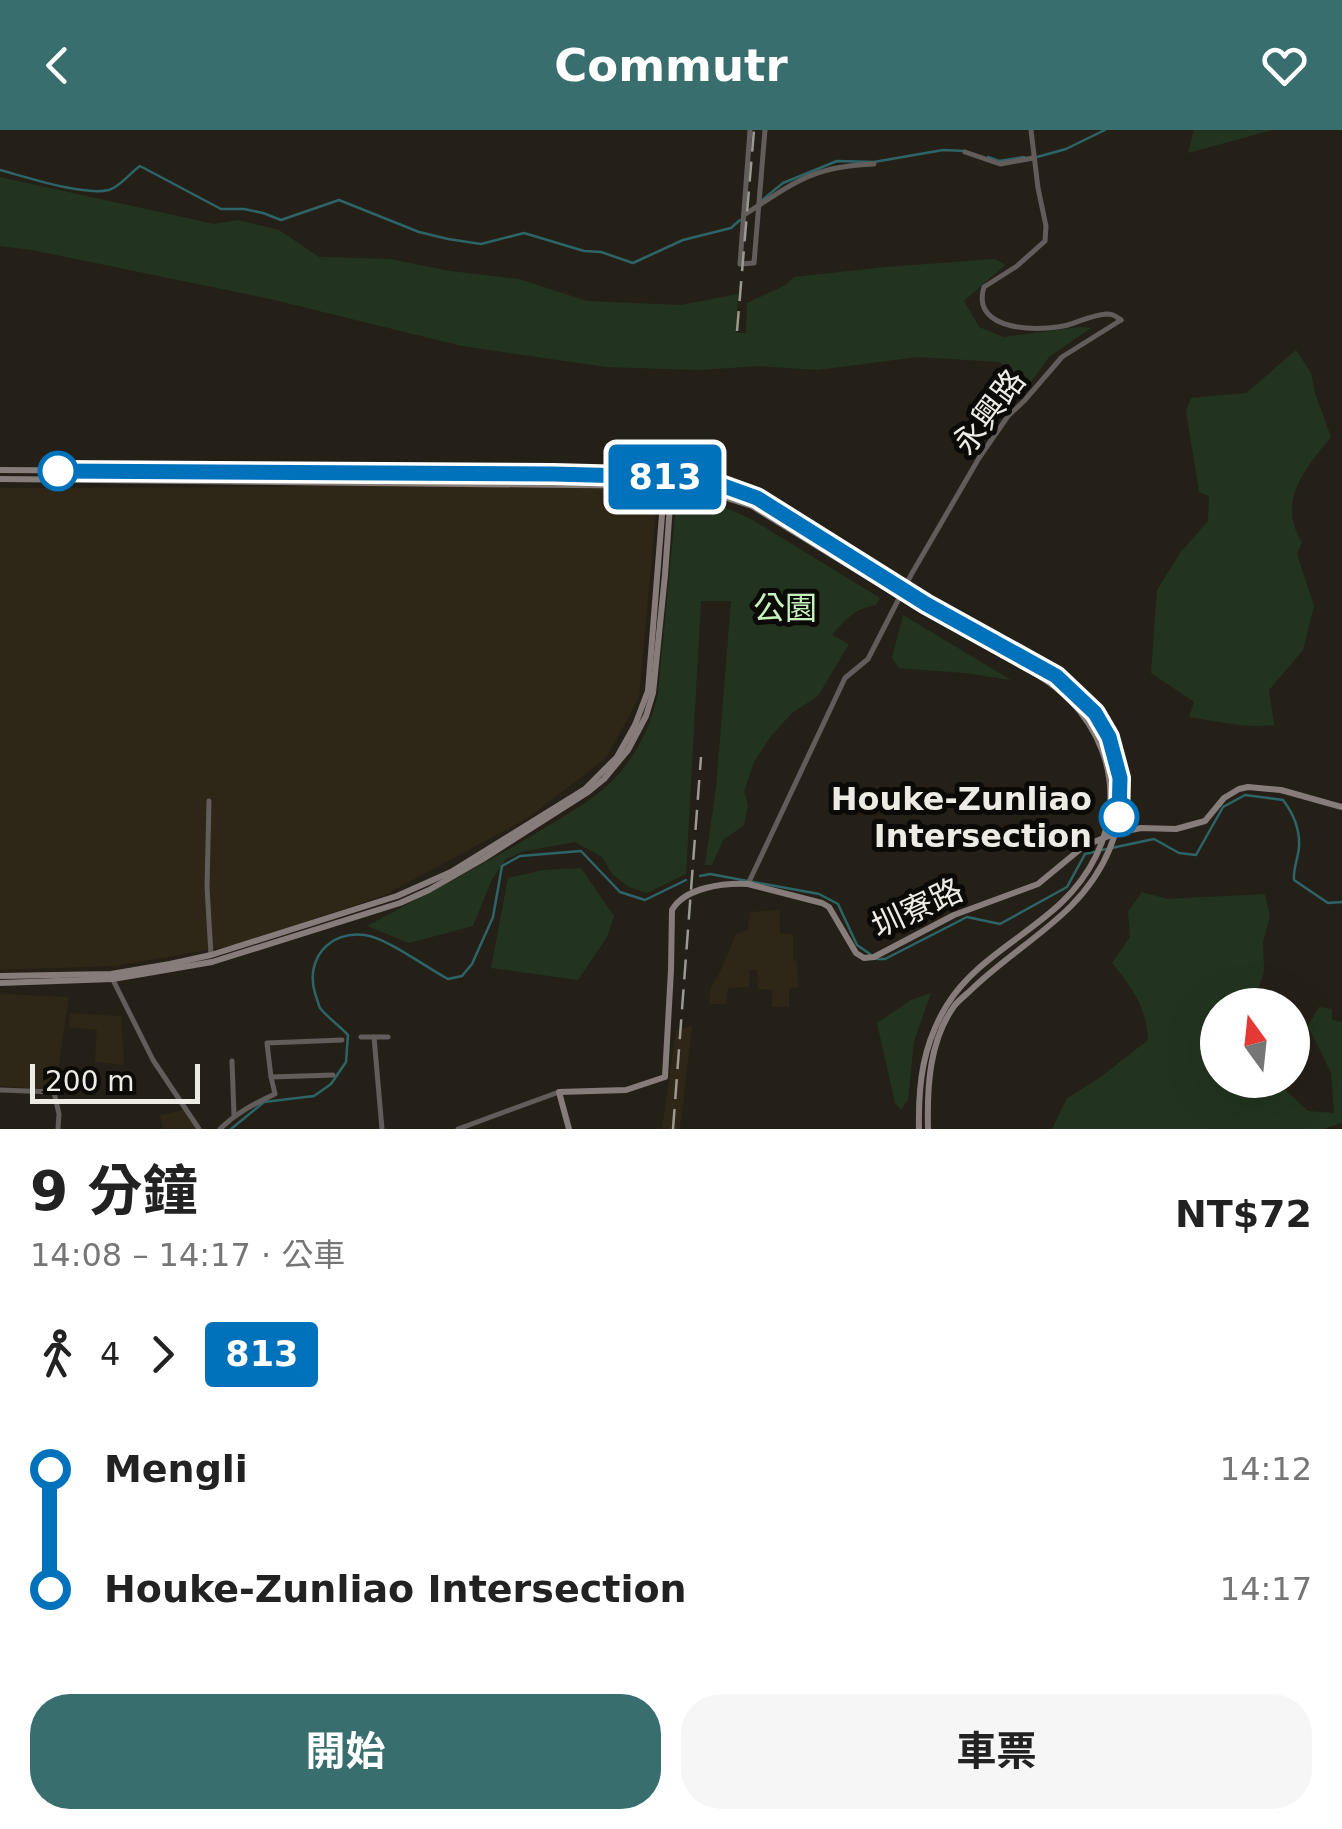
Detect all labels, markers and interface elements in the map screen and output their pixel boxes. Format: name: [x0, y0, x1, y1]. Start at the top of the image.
icon: back: [30, 38, 85, 93]
icon: heart: [1257, 38, 1312, 93]
text: Commutr: [554, 39, 788, 92]
street label: 永興路: [945, 362, 1033, 462]
line badge: 813: [608, 444, 722, 510]
unlabelled marker: [39, 452, 77, 490]
text: 813: [628, 457, 702, 497]
park label: 公園: [753, 589, 817, 627]
place label: Houke-Zunliao Intersection: [831, 780, 1092, 855]
marker: Houke-Zunliao Intersection: [1100, 798, 1138, 836]
street label: 圳寮路: [865, 870, 969, 946]
north arrow: [1200, 988, 1310, 1098]
map controls: [1200, 988, 1310, 1098]
scale bar: [30, 1059, 200, 1104]
text: 200 m: [45, 1065, 135, 1098]
text: 9 分鐘: [30, 1159, 197, 1223]
text: NT$72: [1175, 1192, 1312, 1236]
text: 14:08 – 14:17 · 公車: [30, 1236, 345, 1274]
icon: walk: [30, 1327, 85, 1382]
icon: forward: [135, 1327, 190, 1382]
text: 813: [225, 1334, 298, 1374]
text: 4: [100, 1335, 120, 1373]
text: Mengli: [104, 1447, 248, 1491]
text: 14:12: [1220, 1450, 1312, 1488]
text: Houke-Zunliao Intersection: [104, 1567, 687, 1611]
text: 14:17: [1220, 1570, 1312, 1608]
button: 開始: [30, 1694, 661, 1809]
button: 車票: [681, 1694, 1312, 1809]

